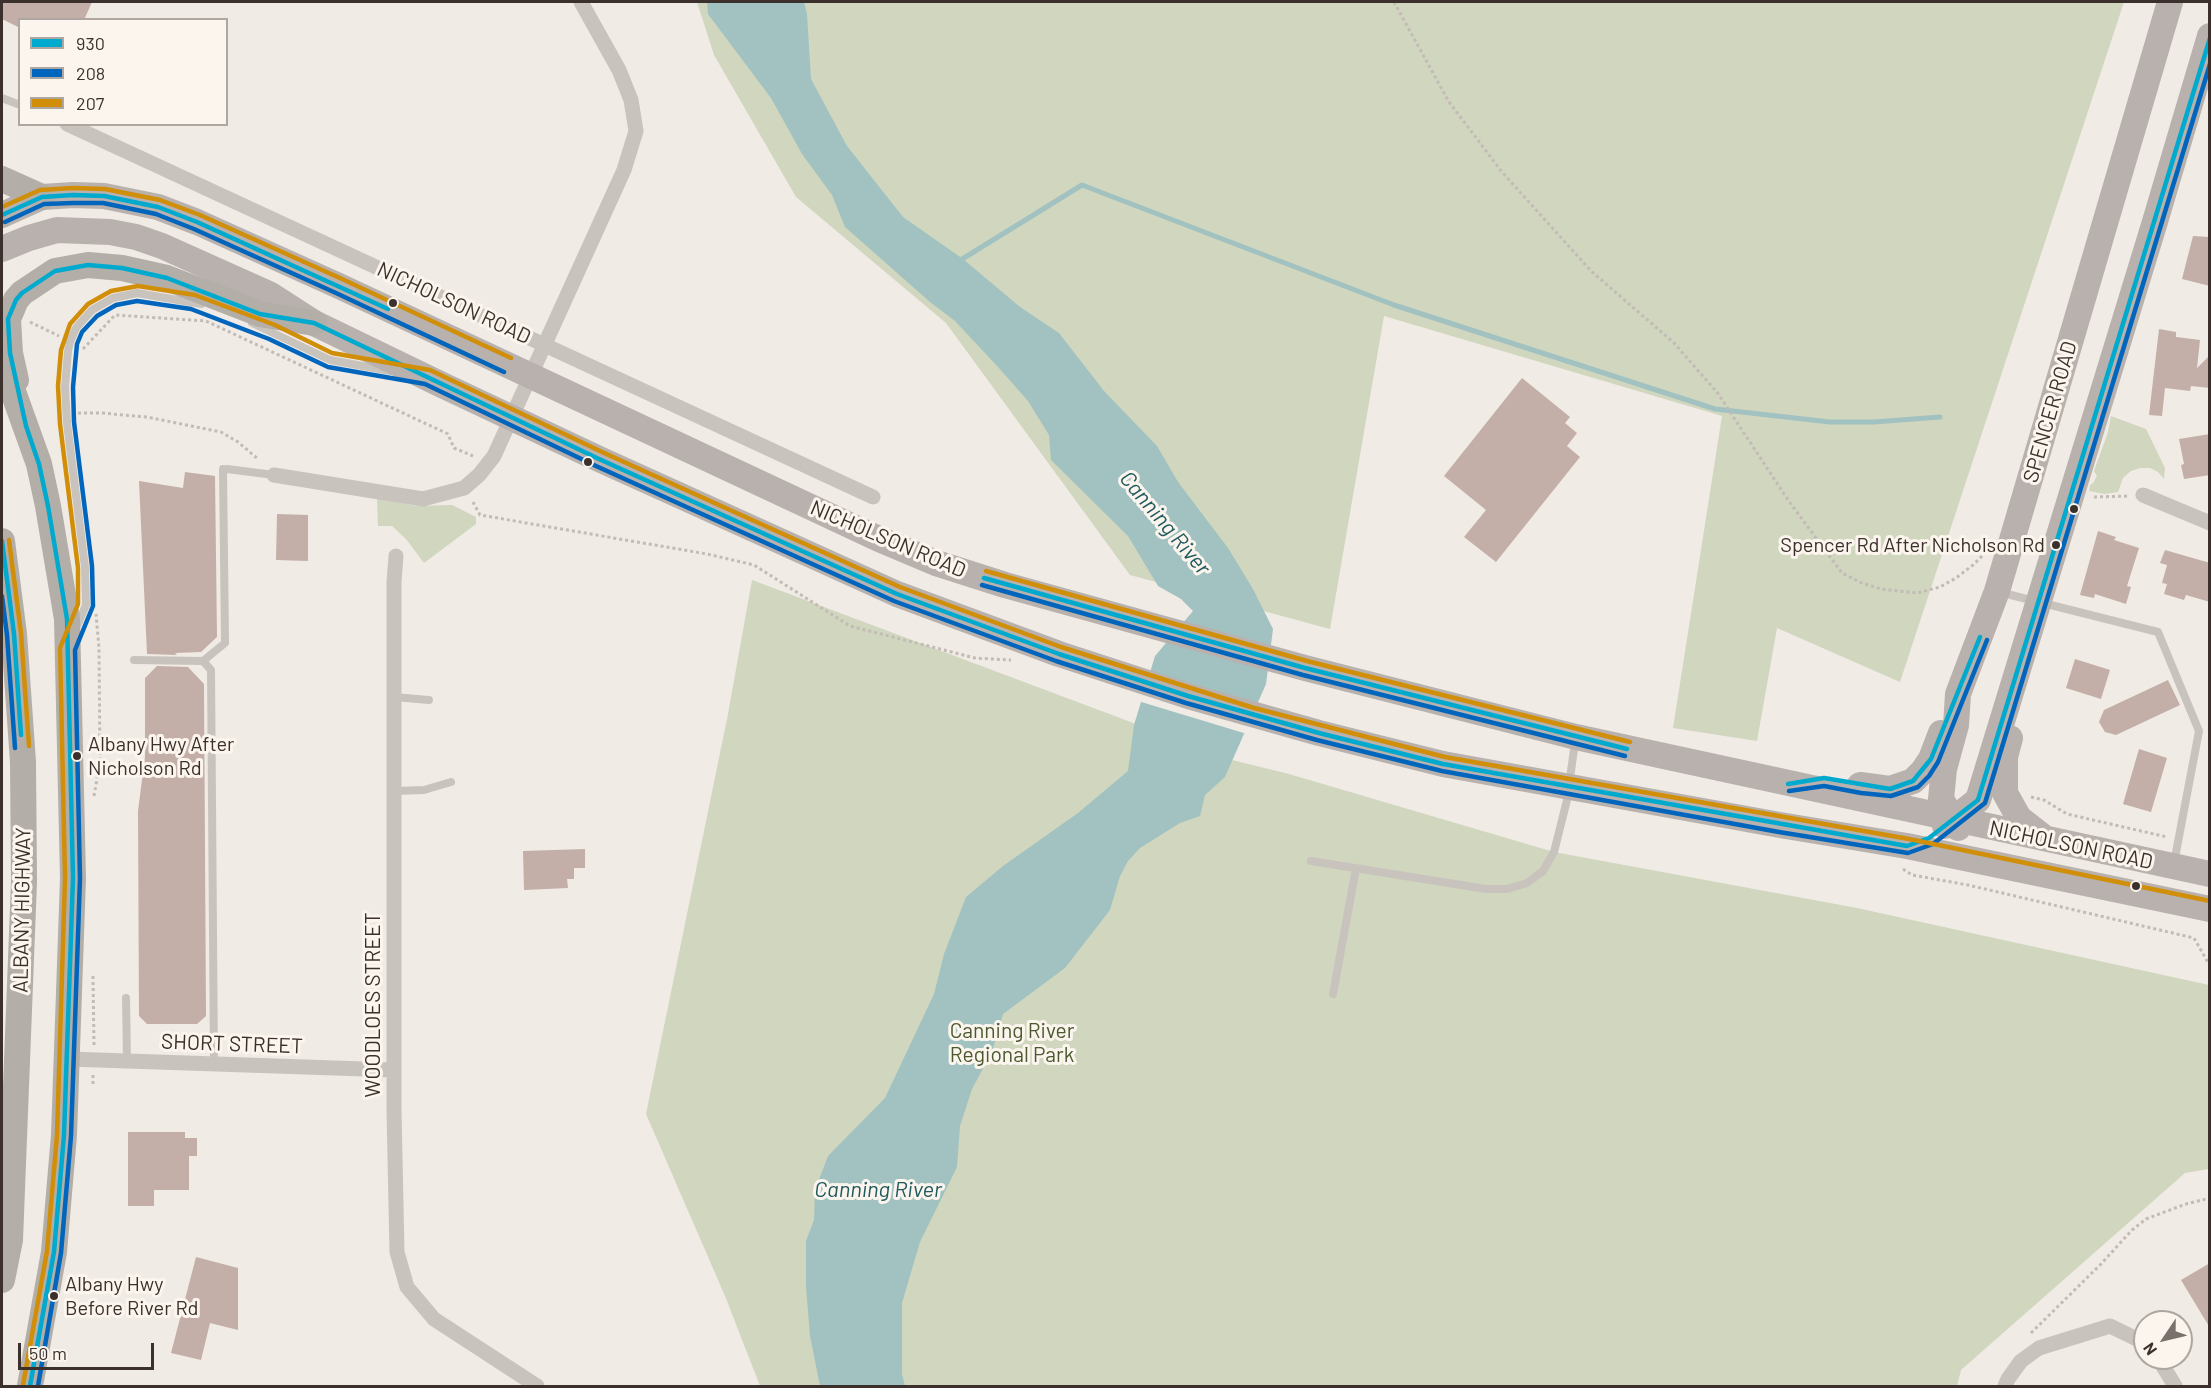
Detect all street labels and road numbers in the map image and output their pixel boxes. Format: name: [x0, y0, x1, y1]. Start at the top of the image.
street label: NICHOLSON ROAD: [373, 256, 535, 350]
street label: SPENCER ROAD: [2018, 338, 2082, 486]
street label: NICHOLSON ROAD: [806, 495, 970, 583]
street label: NICHOLSON ROAD: [1987, 815, 2155, 875]
street label: ALBANY HIGHWAY: [8, 827, 36, 993]
street label: WOODLOES STREET: [360, 912, 386, 1098]
street label: SHORT STREET: [161, 1029, 303, 1059]

